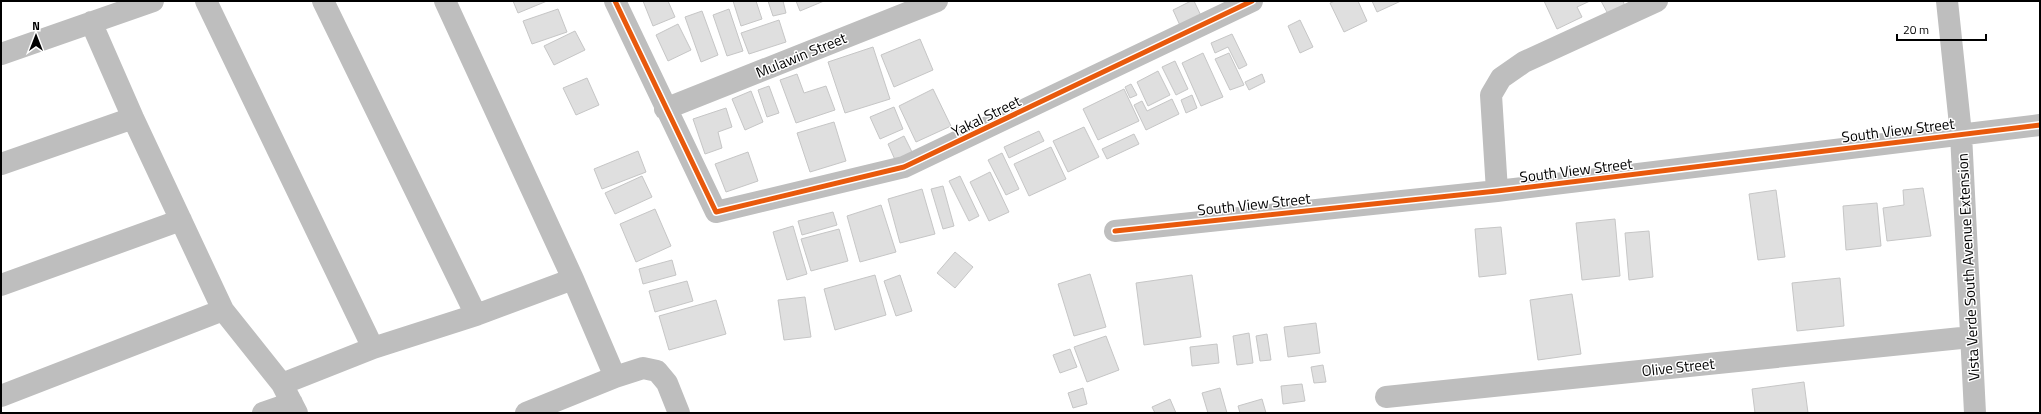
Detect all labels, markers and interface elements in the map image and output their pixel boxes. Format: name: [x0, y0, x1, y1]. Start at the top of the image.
north arrow: [16, 16, 56, 56]
scale bar: [1897, 16, 1986, 42]
text: N: [32, 18, 40, 34]
text: 20 m: [1903, 20, 1929, 39]
street label: Mulawin Street: [752, 26, 851, 84]
street label: Yakal Street: [947, 89, 1025, 143]
street label: South View Street: [1840, 112, 1956, 148]
street label: South View Street: [1518, 152, 1634, 188]
street label: Vista Verde South Avenue Extension: [1951, 153, 1985, 381]
street label: South View Street: [1196, 187, 1312, 221]
street label: Olive Street: [1640, 352, 1716, 382]

